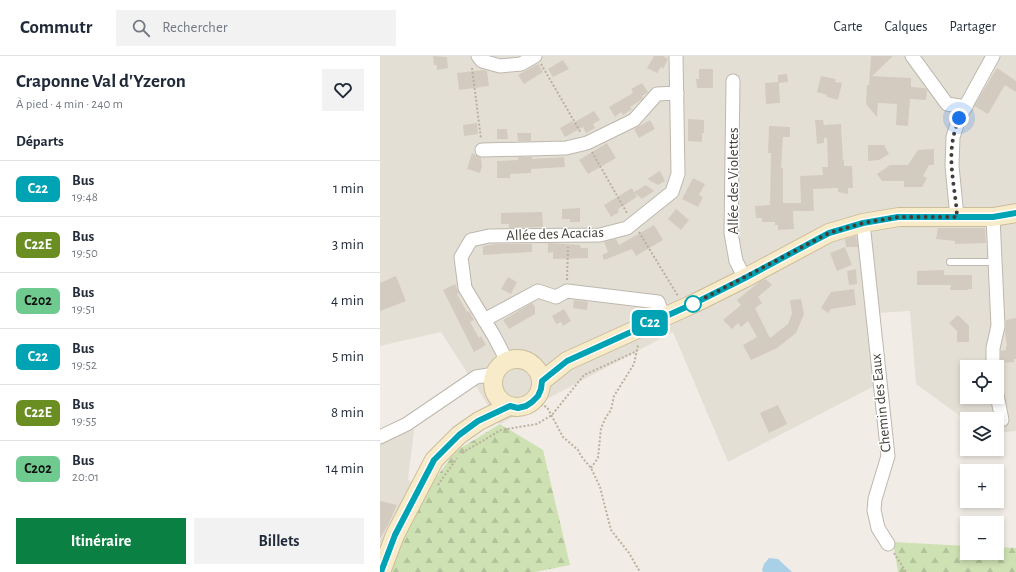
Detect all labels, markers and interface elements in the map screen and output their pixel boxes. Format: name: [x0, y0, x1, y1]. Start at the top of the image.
search box: [116, 10, 396, 46]
icon: search: [130, 17, 152, 39]
text: Commutr: [20, 18, 92, 37]
text: Rechercher: [162, 20, 228, 35]
text: Carte: [834, 20, 862, 34]
text: Calques: [884, 20, 928, 34]
text: Partager: [950, 20, 996, 34]
button: heart: [322, 69, 364, 111]
text: Craponne Val d'Yzeron: [16, 72, 186, 91]
text: À pied · 4 min · 240 m: [16, 98, 123, 111]
your location: [949, 108, 969, 128]
street label: Allée des Violettes: [726, 128, 741, 235]
text: Départs: [16, 134, 64, 149]
text: Bus: [72, 173, 94, 188]
text: 1 min: [333, 181, 364, 196]
text: C22: [28, 182, 48, 196]
text: 19:48: [72, 191, 98, 204]
street label: Allée des Acacias: [506, 225, 604, 243]
text: Bus: [72, 229, 94, 244]
text: 3 min: [332, 237, 364, 252]
text: C22E: [24, 238, 52, 252]
text: 19:50: [72, 247, 98, 260]
text: Bus: [72, 285, 94, 300]
text: 4 min: [331, 293, 364, 308]
text: C202: [24, 294, 52, 308]
unlabelled marker: [684, 295, 702, 313]
text: 19:51: [72, 303, 95, 316]
line badge: C22: [627, 310, 673, 336]
text: C22: [640, 316, 660, 330]
text: Bus: [72, 341, 94, 356]
text: 5 min: [332, 349, 364, 364]
text: C22: [28, 350, 48, 364]
street label: Chemin des Eaux: [868, 352, 894, 453]
text: 19:52: [72, 359, 97, 372]
map controls: [960, 360, 1004, 560]
button: locate: [960, 360, 1004, 404]
text: Bus: [72, 397, 94, 412]
text: 8 min: [331, 405, 364, 420]
text: C22E: [24, 406, 52, 420]
button: layers: [960, 412, 1004, 456]
text: 19:55: [72, 415, 96, 428]
text: Bus: [72, 453, 94, 468]
text: 14 min: [326, 461, 364, 476]
text: C202: [24, 462, 52, 476]
button: +: [960, 464, 1004, 508]
text: 20:01: [72, 471, 99, 484]
button: −: [960, 516, 1004, 560]
button: Itinéraire: [16, 518, 186, 564]
button: Billets: [194, 518, 364, 564]

